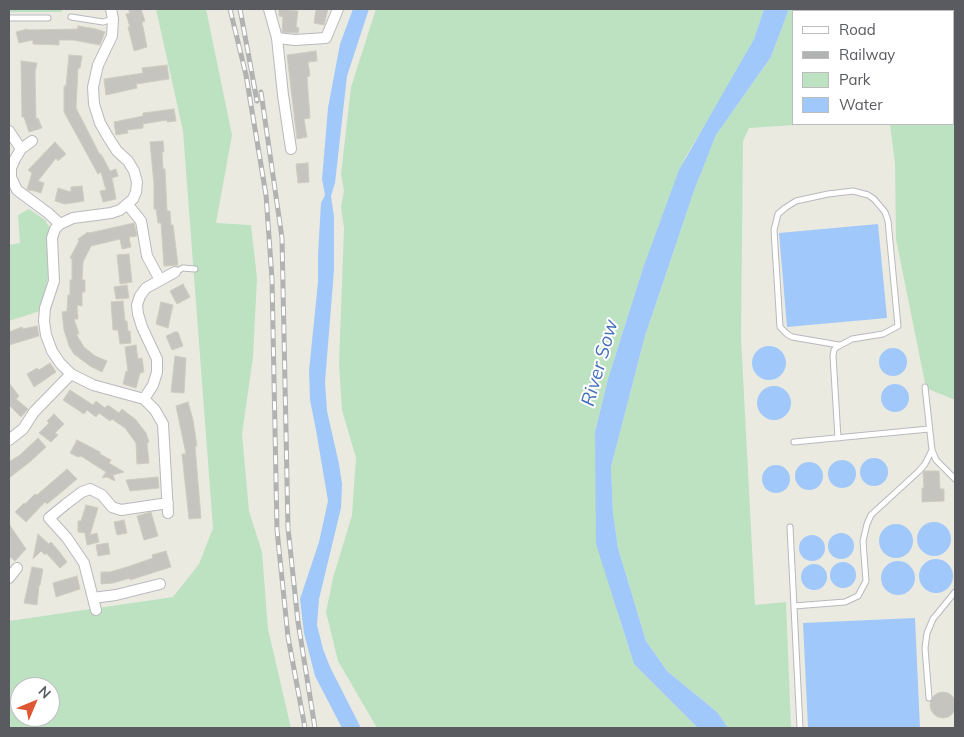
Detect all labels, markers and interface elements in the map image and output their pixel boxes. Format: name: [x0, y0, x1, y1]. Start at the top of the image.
legend: [792, 10, 954, 125]
text: Road: [839, 20, 876, 39]
text: Railway: [839, 45, 895, 64]
text: Park: [839, 70, 871, 89]
text: Water: [839, 95, 883, 114]
water label: River Sow: [577, 317, 623, 409]
north arrow: [10, 677, 60, 727]
text: N: [35, 682, 55, 702]

